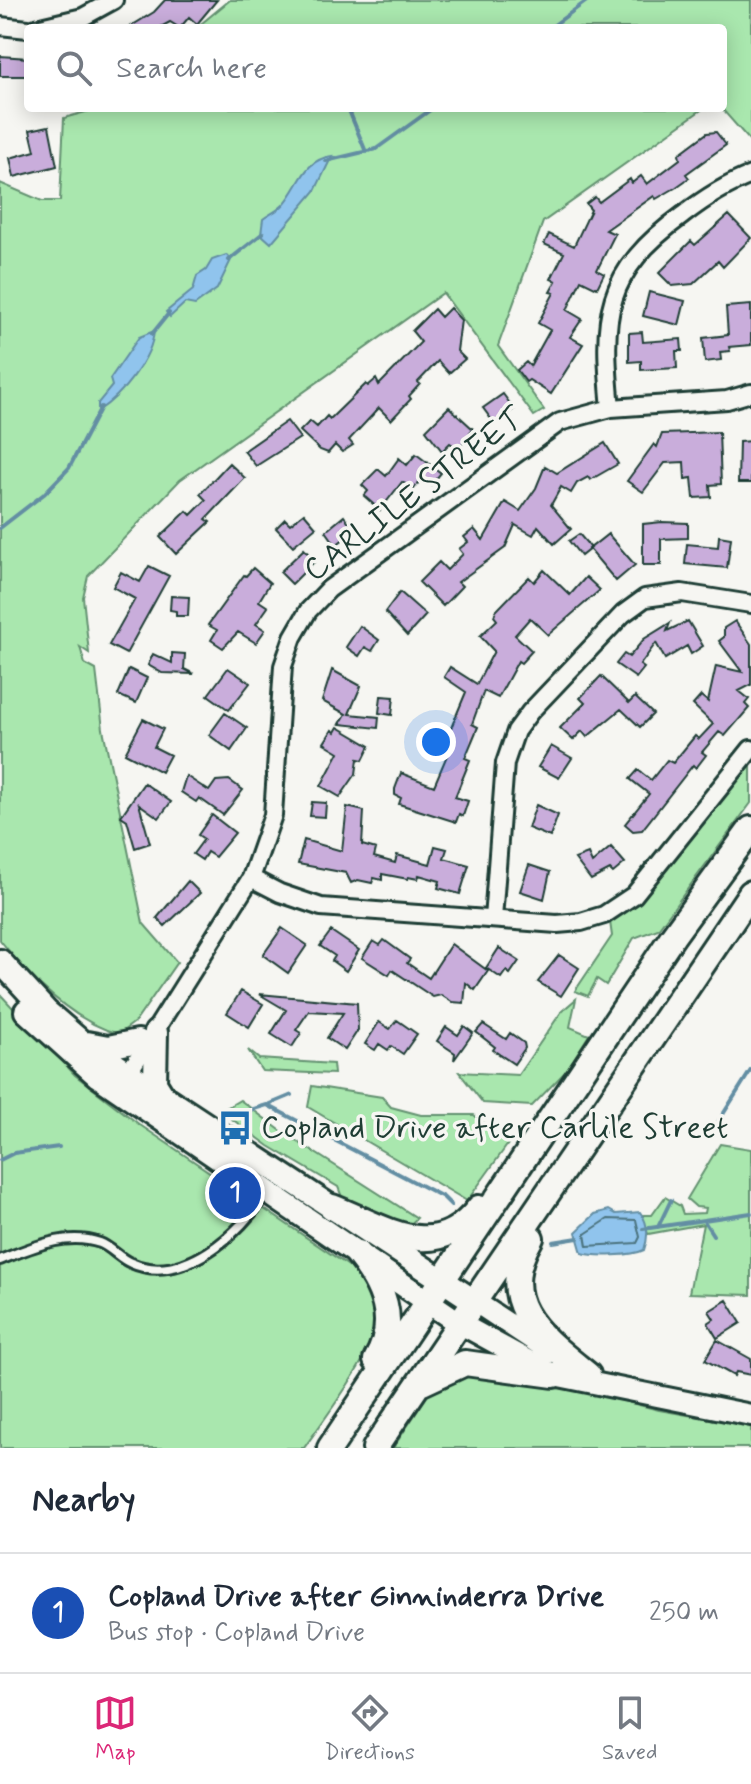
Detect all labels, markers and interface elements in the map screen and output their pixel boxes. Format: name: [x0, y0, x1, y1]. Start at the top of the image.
search box: [24, 24, 727, 112]
icon: search: [52, 46, 96, 90]
text: Search here: [116, 49, 267, 88]
street label: CARLILE STREET: [295, 398, 534, 592]
your location: [416, 722, 456, 762]
place label: Copland Drive after Carlile Street: [261, 1107, 728, 1149]
bus stop icon: Copland Drive after Carlile Street: [216, 1109, 254, 1147]
pin: 1: [209, 1163, 261, 1223]
text: Nearby: [32, 1478, 136, 1523]
text: Copland Drive after Ginninderra Drive: [108, 1577, 604, 1616]
text: 1: [52, 1596, 64, 1630]
text: 250 m: [649, 1596, 719, 1630]
text: Bus stop · Copland Drive: [108, 1616, 365, 1650]
tab: Map: [93, 1691, 137, 1767]
tab: Directions: [324, 1691, 415, 1767]
tab: Saved: [602, 1691, 657, 1767]

